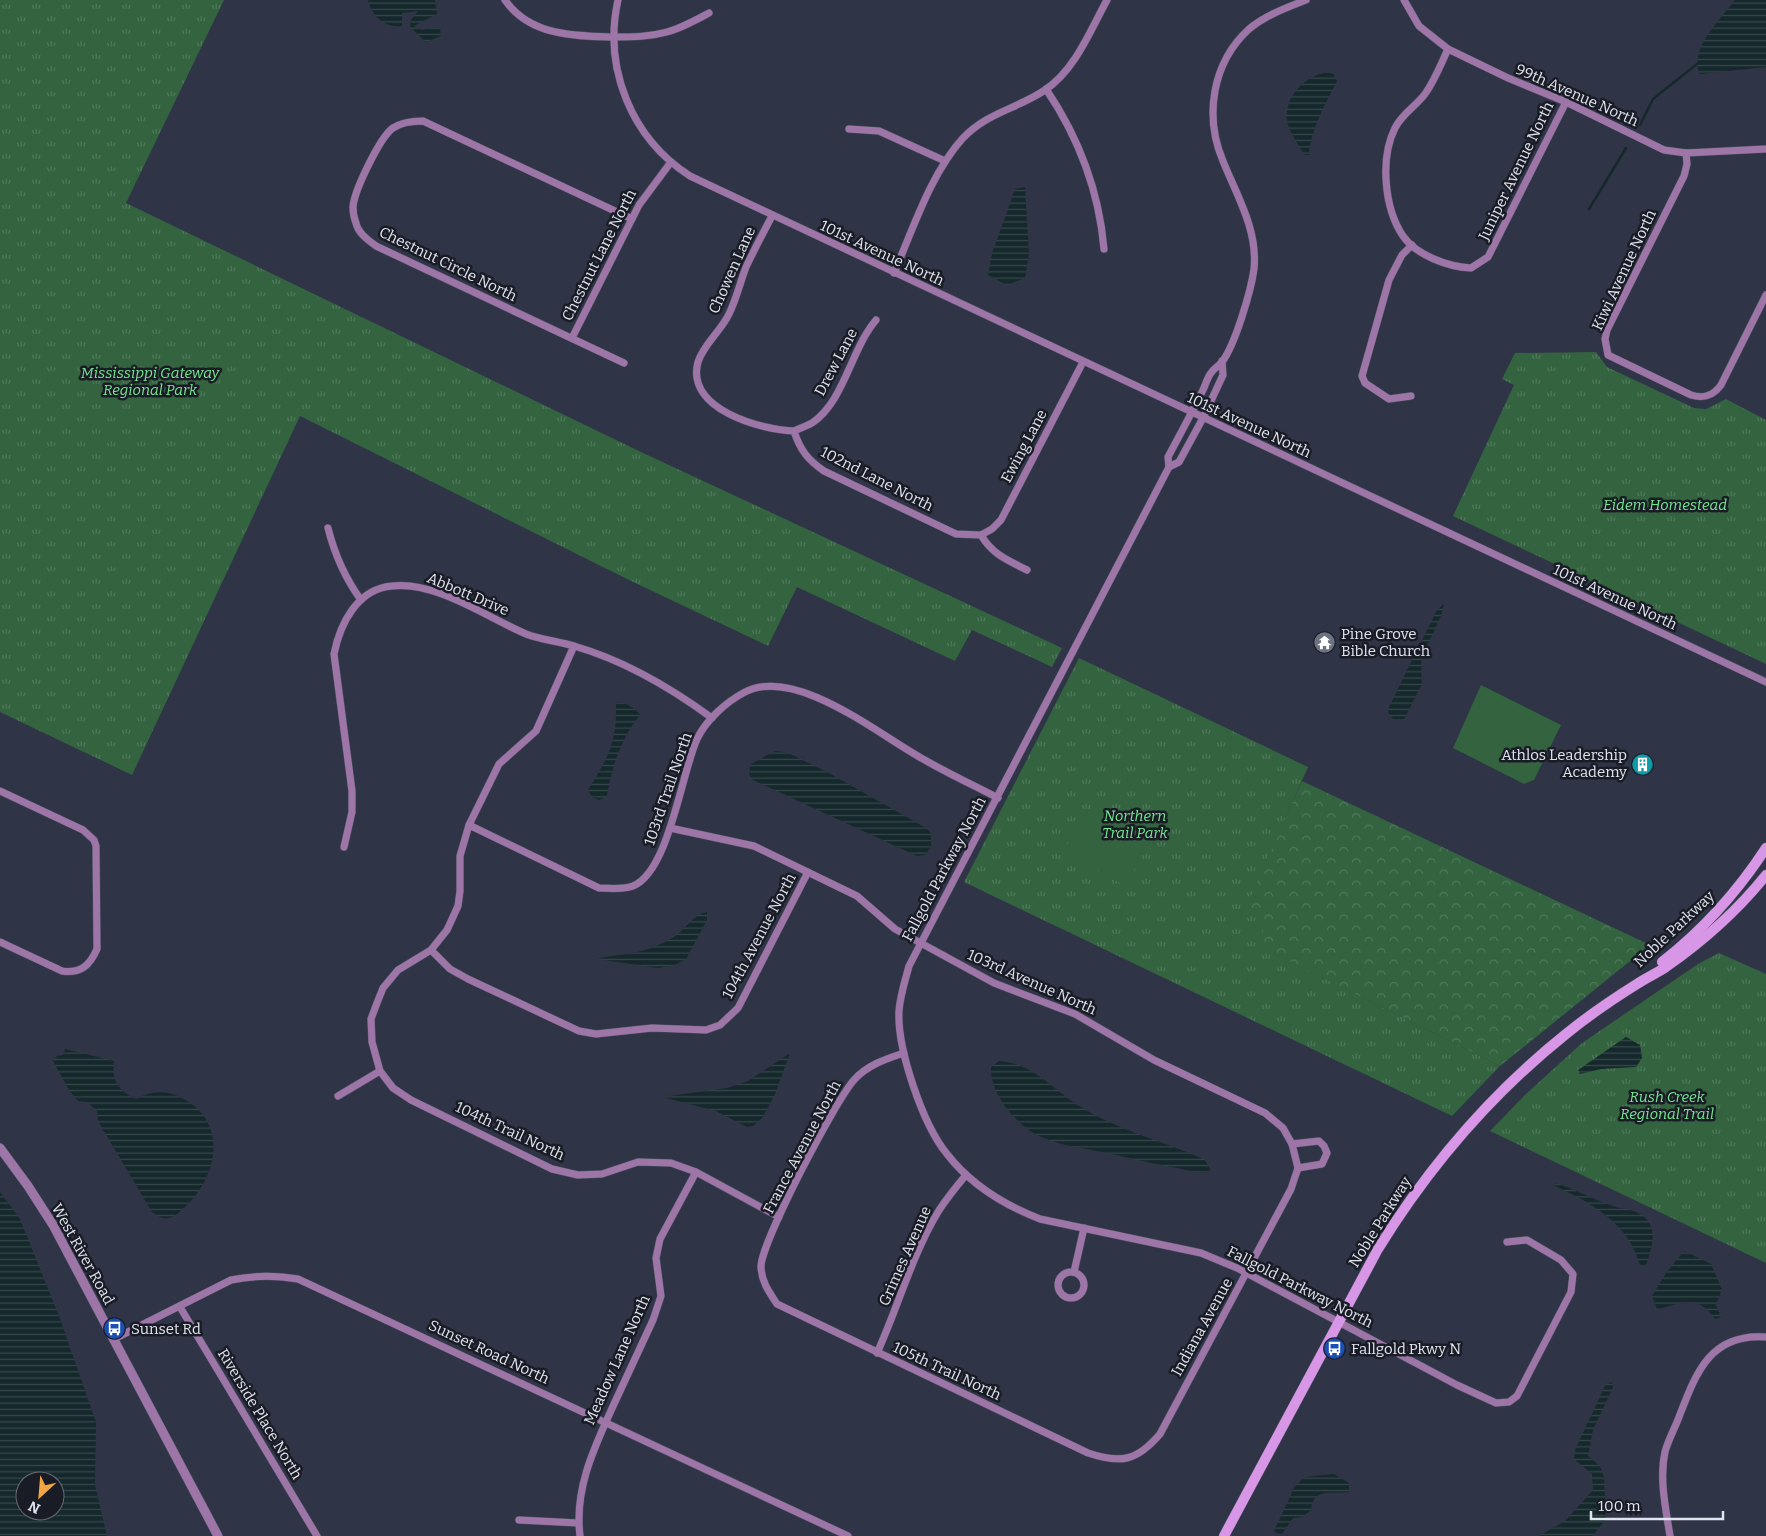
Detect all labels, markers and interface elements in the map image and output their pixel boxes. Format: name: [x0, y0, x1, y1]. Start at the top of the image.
street label: 99th Avenue North: [1513, 60, 1642, 130]
street label: Juniper Avenue North: [1474, 98, 1558, 244]
street label: Chestnut Lane North: [558, 186, 640, 324]
street label: Kiwi Avenue North: [1588, 206, 1660, 333]
street label: 101st Avenue North: [817, 216, 947, 290]
street label: Chestnut Circle North: [376, 223, 520, 305]
street label: Chowen Lane: [705, 224, 759, 316]
street label: Drew Lane: [811, 325, 861, 399]
park label: Mississippi Gateway Regional Park: [81, 364, 220, 399]
street label: 101st Avenue North: [1184, 388, 1314, 462]
street label: Ewing Lane: [997, 406, 1051, 486]
street label: 102nd Lane North: [818, 443, 937, 515]
park label: Eidem Homestead: [1603, 496, 1727, 514]
street label: 101st Avenue North: [1550, 560, 1680, 634]
street label: Abbott Drive: [424, 569, 512, 619]
place label: Pine Grove Bible Church: [1341, 625, 1431, 660]
temple icon: Pine Grove Bible Church: [1313, 631, 1337, 655]
street label: 103rd Trail North: [640, 730, 696, 848]
place label: Athlos Leadership Academy: [1501, 746, 1627, 781]
building icon: Athlos Leadership Academy: [1631, 752, 1655, 776]
street label: Fallgold Parkway North: [898, 793, 990, 944]
park label: Northern Trail Park: [1102, 807, 1169, 842]
street label: 104th Avenue North: [718, 870, 800, 1002]
street label: Noble Parkway: [1630, 887, 1718, 971]
street label: 103rd Avenue North: [965, 945, 1100, 1019]
street label: France Avenue North: [759, 1077, 845, 1217]
park label: Rush Creek Regional Trail: [1620, 1088, 1714, 1123]
street label: 104th Trail North: [453, 1098, 568, 1164]
street label: Noble Parkway: [1345, 1173, 1415, 1271]
street label: West River Road: [48, 1200, 118, 1308]
street label: Grimes Avenue: [875, 1203, 935, 1309]
street label: Fallgold Parkway North: [1224, 1242, 1376, 1332]
street label: Indiana Avenue: [1168, 1275, 1236, 1379]
street label: Meadow Lane North: [580, 1292, 654, 1428]
street label: Sunset Road North: [426, 1316, 553, 1388]
bus stop icon: Sunset Rd: [103, 1317, 127, 1341]
place label: Sunset Rd: [131, 1320, 201, 1338]
bus stop icon: Fallgold Pkwy N: [1323, 1337, 1347, 1361]
street label: 105th Trail North: [890, 1338, 1005, 1404]
place label: Fallgold Pkwy N: [1351, 1340, 1461, 1358]
street label: Riverside Place North: [214, 1345, 306, 1483]
north arrow: [15, 1471, 65, 1521]
scale bar: [1591, 1488, 1724, 1520]
text: N: [26, 1497, 43, 1517]
text: 100 m: [1598, 1497, 1641, 1515]

